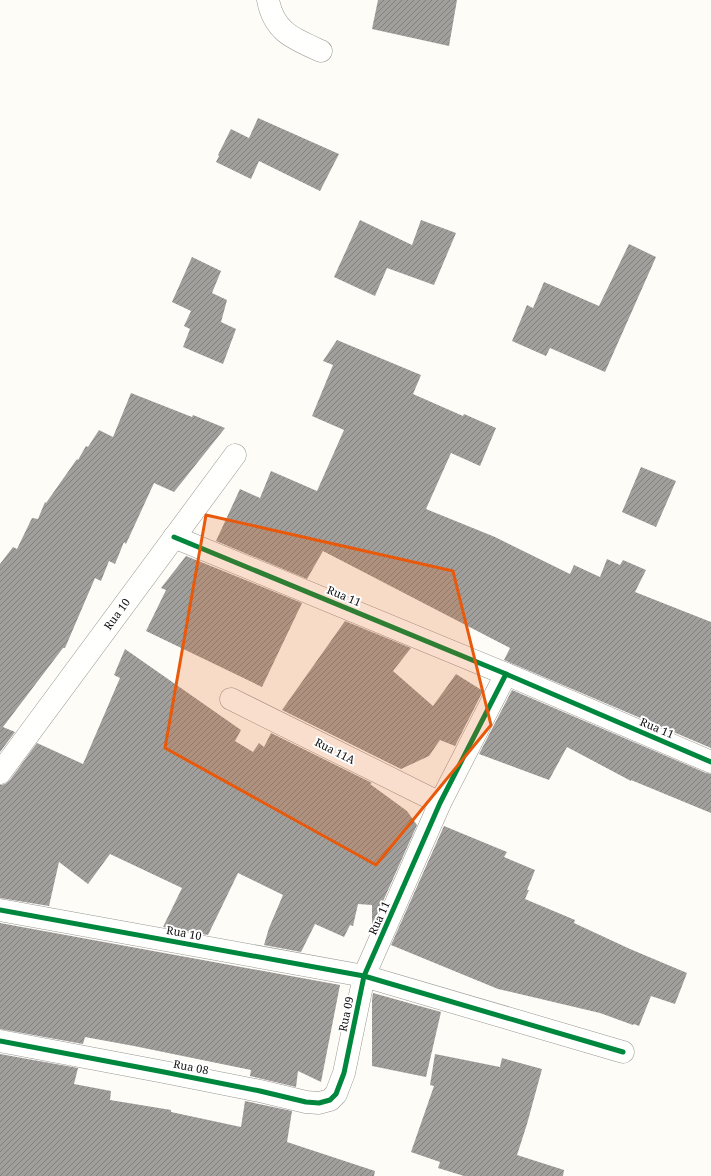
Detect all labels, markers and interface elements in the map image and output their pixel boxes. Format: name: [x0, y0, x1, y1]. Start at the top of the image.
street label: Rua 11: [325, 582, 363, 609]
street label: Rua 10: [100, 595, 133, 632]
street label: Rua 11: [638, 714, 676, 741]
street label: Rua 11A: [313, 734, 358, 767]
street label: Rua 11: [364, 899, 393, 937]
street label: Rua 10: [165, 922, 203, 943]
street label: Rua 09: [334, 995, 357, 1033]
street label: Rua 08: [172, 1056, 210, 1077]

